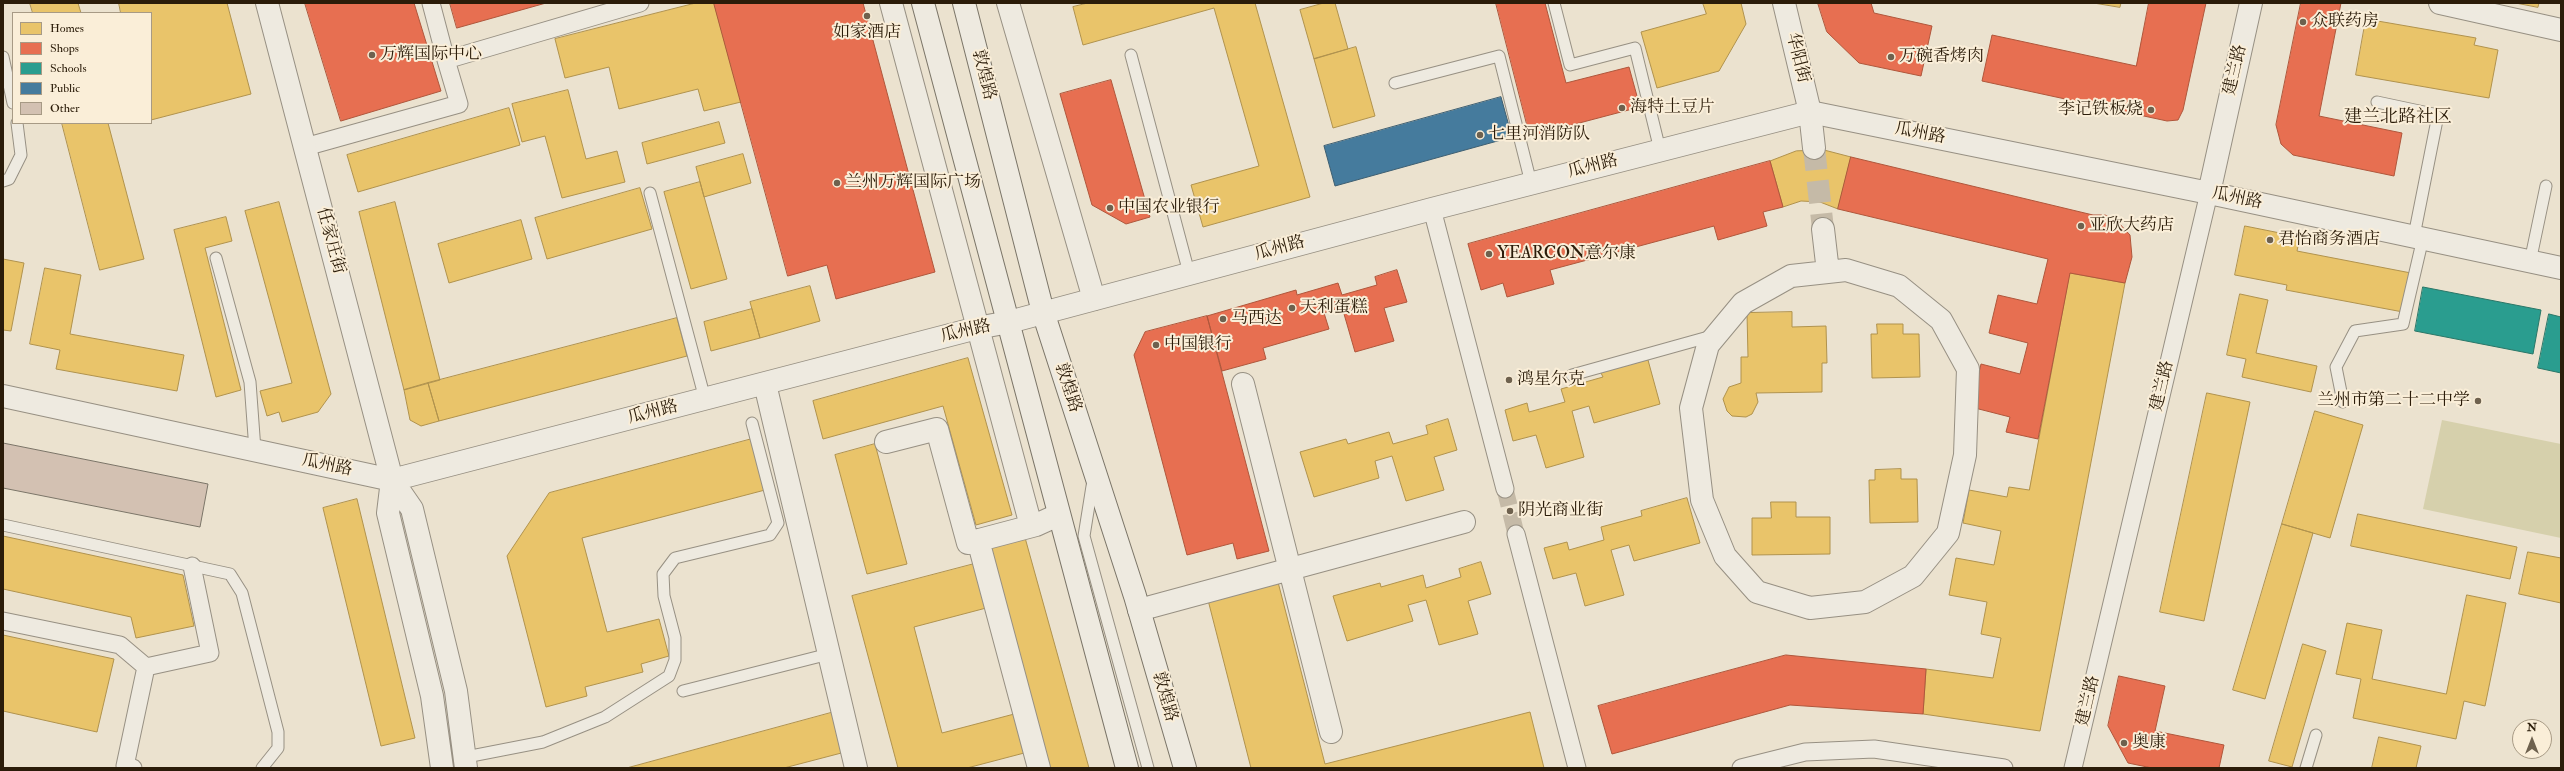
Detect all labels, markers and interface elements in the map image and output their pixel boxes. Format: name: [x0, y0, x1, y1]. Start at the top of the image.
marker: 如家酒店: [862, 11, 872, 21]
legend: [12, 12, 152, 124]
place label: 众联药房: [2311, 12, 2379, 32]
marker: 众联药房: [2298, 17, 2308, 27]
text: Homes: [50, 21, 84, 36]
place label: 如家酒店: [833, 23, 901, 43]
street label: 华阳街: [1781, 31, 1813, 85]
text: Shops: [50, 41, 79, 56]
street label: 建兰路: [2220, 43, 2252, 97]
place label: 万辉国际中心: [380, 45, 482, 65]
place label: 万碗香烤肉: [1899, 47, 1984, 67]
street label: 敦煌路: [967, 48, 999, 102]
marker: 万辉国际中心: [367, 50, 377, 60]
marker: 万碗香烤肉: [1886, 52, 1896, 62]
text: Schools: [50, 61, 87, 76]
text: Public: [50, 81, 80, 96]
place label: 海特土豆片: [1630, 98, 1715, 118]
place label: 李记铁板烧: [2058, 100, 2143, 120]
text: Other: [50, 101, 79, 116]
marker: 海特土豆片: [1617, 103, 1627, 113]
marker: 李记铁板烧: [2146, 105, 2156, 115]
district label: 建兰北路社区: [2344, 107, 2452, 129]
street label: 瓜州路: [1893, 119, 1947, 149]
place label: 七里河消防队: [1488, 125, 1590, 145]
marker: 七里河消防队: [1475, 130, 1485, 140]
street label: 瓜州路: [1566, 151, 1620, 183]
place label: 兰州万辉国际广场: [845, 173, 981, 193]
marker: 兰州万辉国际广场: [832, 178, 842, 188]
street label: 瓜州路: [2210, 184, 2264, 214]
place label: 中国农业银行: [1118, 198, 1220, 218]
marker: 中国农业银行: [1105, 203, 1115, 213]
street label: 任家庄街: [311, 206, 349, 276]
place label: 亚欣大药店: [2089, 216, 2174, 236]
marker: 亚欣大药店: [2076, 221, 2086, 231]
place label: 君怡商务酒店: [2278, 230, 2380, 250]
street label: 瓜州路: [1253, 233, 1307, 265]
marker: 君怡商务酒店: [2265, 235, 2275, 245]
place label: YEARCON意尔康: [1497, 244, 1636, 264]
marker: YEARCON意尔康: [1484, 249, 1494, 259]
place label: 天利蛋糕: [1300, 298, 1368, 318]
marker: 天利蛋糕: [1287, 303, 1297, 313]
place label: 马西达: [1231, 309, 1282, 329]
marker: 马西达: [1218, 314, 1228, 324]
street label: 瓜州路: [939, 316, 993, 348]
place label: 中国银行: [1164, 335, 1232, 355]
marker: 中国银行: [1151, 340, 1161, 350]
street label: 建兰路: [2147, 359, 2179, 413]
street label: 敦煌路: [1049, 361, 1085, 415]
place label: 鸿星尔克: [1517, 370, 1585, 390]
marker: 鸿星尔克: [1504, 375, 1514, 385]
place label: 兰州市第二十二中学: [2317, 391, 2470, 411]
marker: 兰州市第二十二中学: [2473, 396, 2483, 406]
street label: 瓜州路: [626, 397, 680, 429]
street label: 瓜州路: [300, 451, 354, 481]
place label: 阴光商业街: [1518, 501, 1603, 521]
marker: 阴光商业街: [1505, 506, 1515, 516]
street label: 敦煌路: [1147, 670, 1181, 724]
street label: 建兰路: [2073, 674, 2105, 728]
north arrow: [2512, 719, 2552, 759]
text: N: [2527, 721, 2537, 734]
place label: 奥康: [2132, 733, 2166, 753]
marker: 奥康: [2119, 738, 2129, 748]

